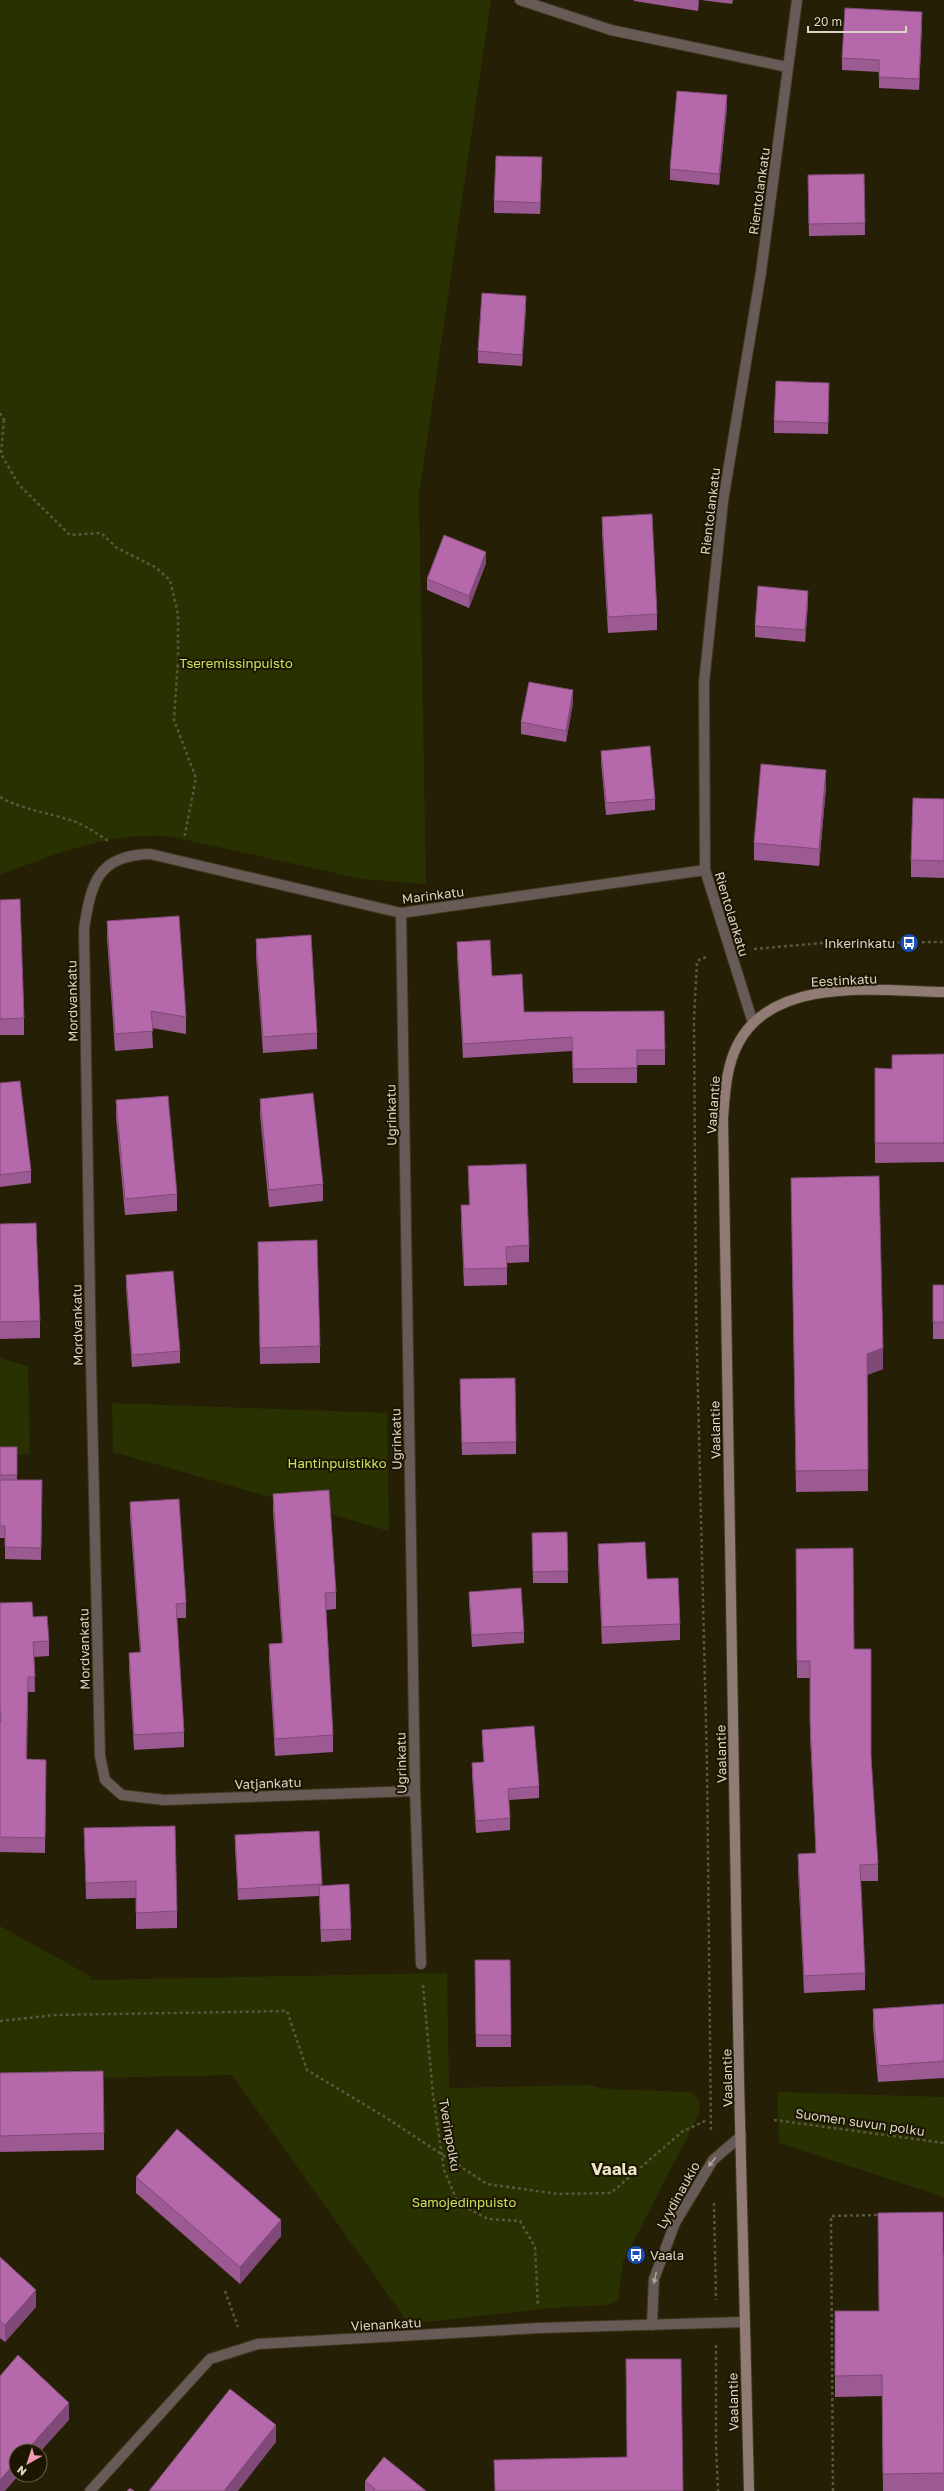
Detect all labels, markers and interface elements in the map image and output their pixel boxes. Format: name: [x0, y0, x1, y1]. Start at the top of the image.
scale bar: [808, 8, 906, 34]
text: 20 m: [814, 14, 842, 29]
street label: Rientolankatu: [745, 146, 773, 236]
street label: Rientolankatu: [697, 466, 723, 556]
park label: Tseremissinpuisto: [179, 655, 293, 671]
street label: Rientolankatu: [712, 870, 752, 958]
street label: Marinkatu: [401, 883, 465, 907]
bus stop icon: Inkerinkatu: [898, 932, 920, 954]
place label: Inkerinkatu: [824, 935, 895, 951]
street label: Mordvankatu: [63, 960, 81, 1042]
street label: Eestinkatu: [810, 970, 878, 990]
street label: Vaalantie: [703, 1075, 723, 1135]
street label: Ugrinkatu: [382, 1084, 400, 1146]
street label: Mordvankatu: [68, 1284, 86, 1366]
street label: Vaalantie: [706, 1401, 724, 1459]
street label: Ugrinkatu: [387, 1408, 405, 1470]
park label: Hantinpuistikko: [288, 1455, 387, 1471]
street label: Mordvankatu: [75, 1608, 93, 1690]
street label: Vaalantie: [712, 1725, 730, 1783]
street label: Ugrinkatu: [392, 1732, 410, 1794]
street label: Vatjankatu: [234, 1774, 302, 1792]
street label: Vaalantie: [718, 2049, 736, 2107]
street label: Tverinpolku: [436, 2098, 464, 2172]
street label: Suomen suvun polku: [794, 2105, 926, 2139]
one-way arrow: [708, 2157, 717, 2168]
district label: Vaala: [591, 2158, 637, 2179]
street label: Lyydinaukio: [653, 2158, 703, 2231]
park label: Samojedinpuisto: [412, 2194, 517, 2210]
bus stop icon: Vaala: [625, 2244, 647, 2266]
place label: Vaala: [650, 2247, 684, 2263]
one-way arrow: [652, 2272, 658, 2284]
street label: Vienankatu: [350, 2314, 422, 2334]
street label: Vaalantie: [724, 2373, 742, 2431]
north arrow: [8, 2443, 48, 2483]
text: N: [14, 2463, 29, 2479]

